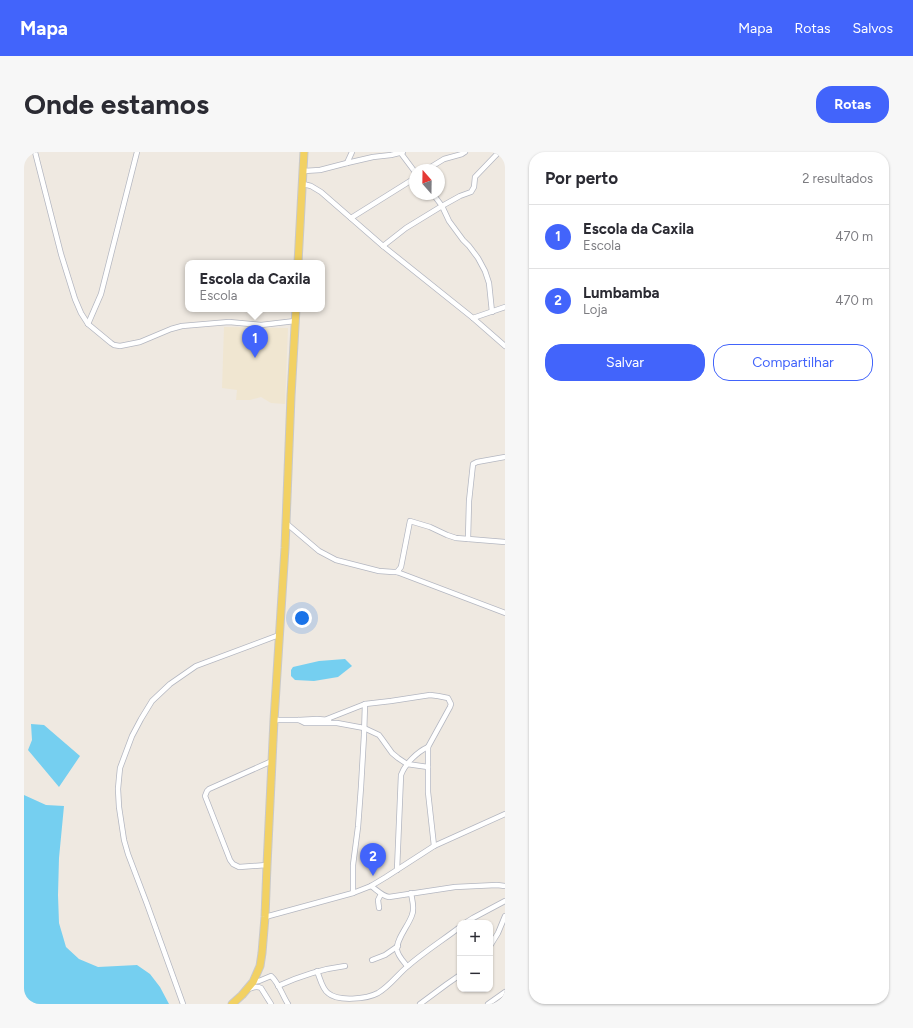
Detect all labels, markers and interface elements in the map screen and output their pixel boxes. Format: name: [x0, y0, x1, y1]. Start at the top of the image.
text: Mapa: [20, 17, 68, 40]
text: Mapa: [738, 20, 773, 37]
text: Rotas: [795, 20, 830, 37]
text: Salvos: [852, 20, 893, 37]
button: Rotas: [816, 86, 889, 123]
text: Onde estamos: [24, 87, 209, 121]
north arrow: [409, 164, 445, 200]
text: Por perto: [545, 168, 618, 188]
text: 2 resultados: [802, 171, 873, 186]
text: Escola da Caxila: [583, 220, 694, 238]
text: 1: [555, 229, 561, 244]
text: 470 m: [835, 229, 873, 244]
text: Escola: [583, 238, 621, 253]
popup: [185, 260, 325, 312]
text: Escola da Caxila: [199, 270, 311, 288]
text: Lumbamba: [583, 284, 660, 302]
text: Escola: [199, 288, 237, 303]
text: 2: [554, 293, 562, 308]
text: 470 m: [835, 293, 873, 308]
text: Loja: [583, 302, 607, 317]
pin: 1: [242, 325, 268, 358]
button: Salvar: [545, 344, 705, 381]
button: Compartilhar: [713, 344, 873, 381]
your location: [292, 608, 312, 628]
pin: 2: [360, 843, 386, 876]
map controls: [457, 920, 493, 992]
button: +: [457, 920, 493, 956]
button: −: [457, 956, 493, 992]

